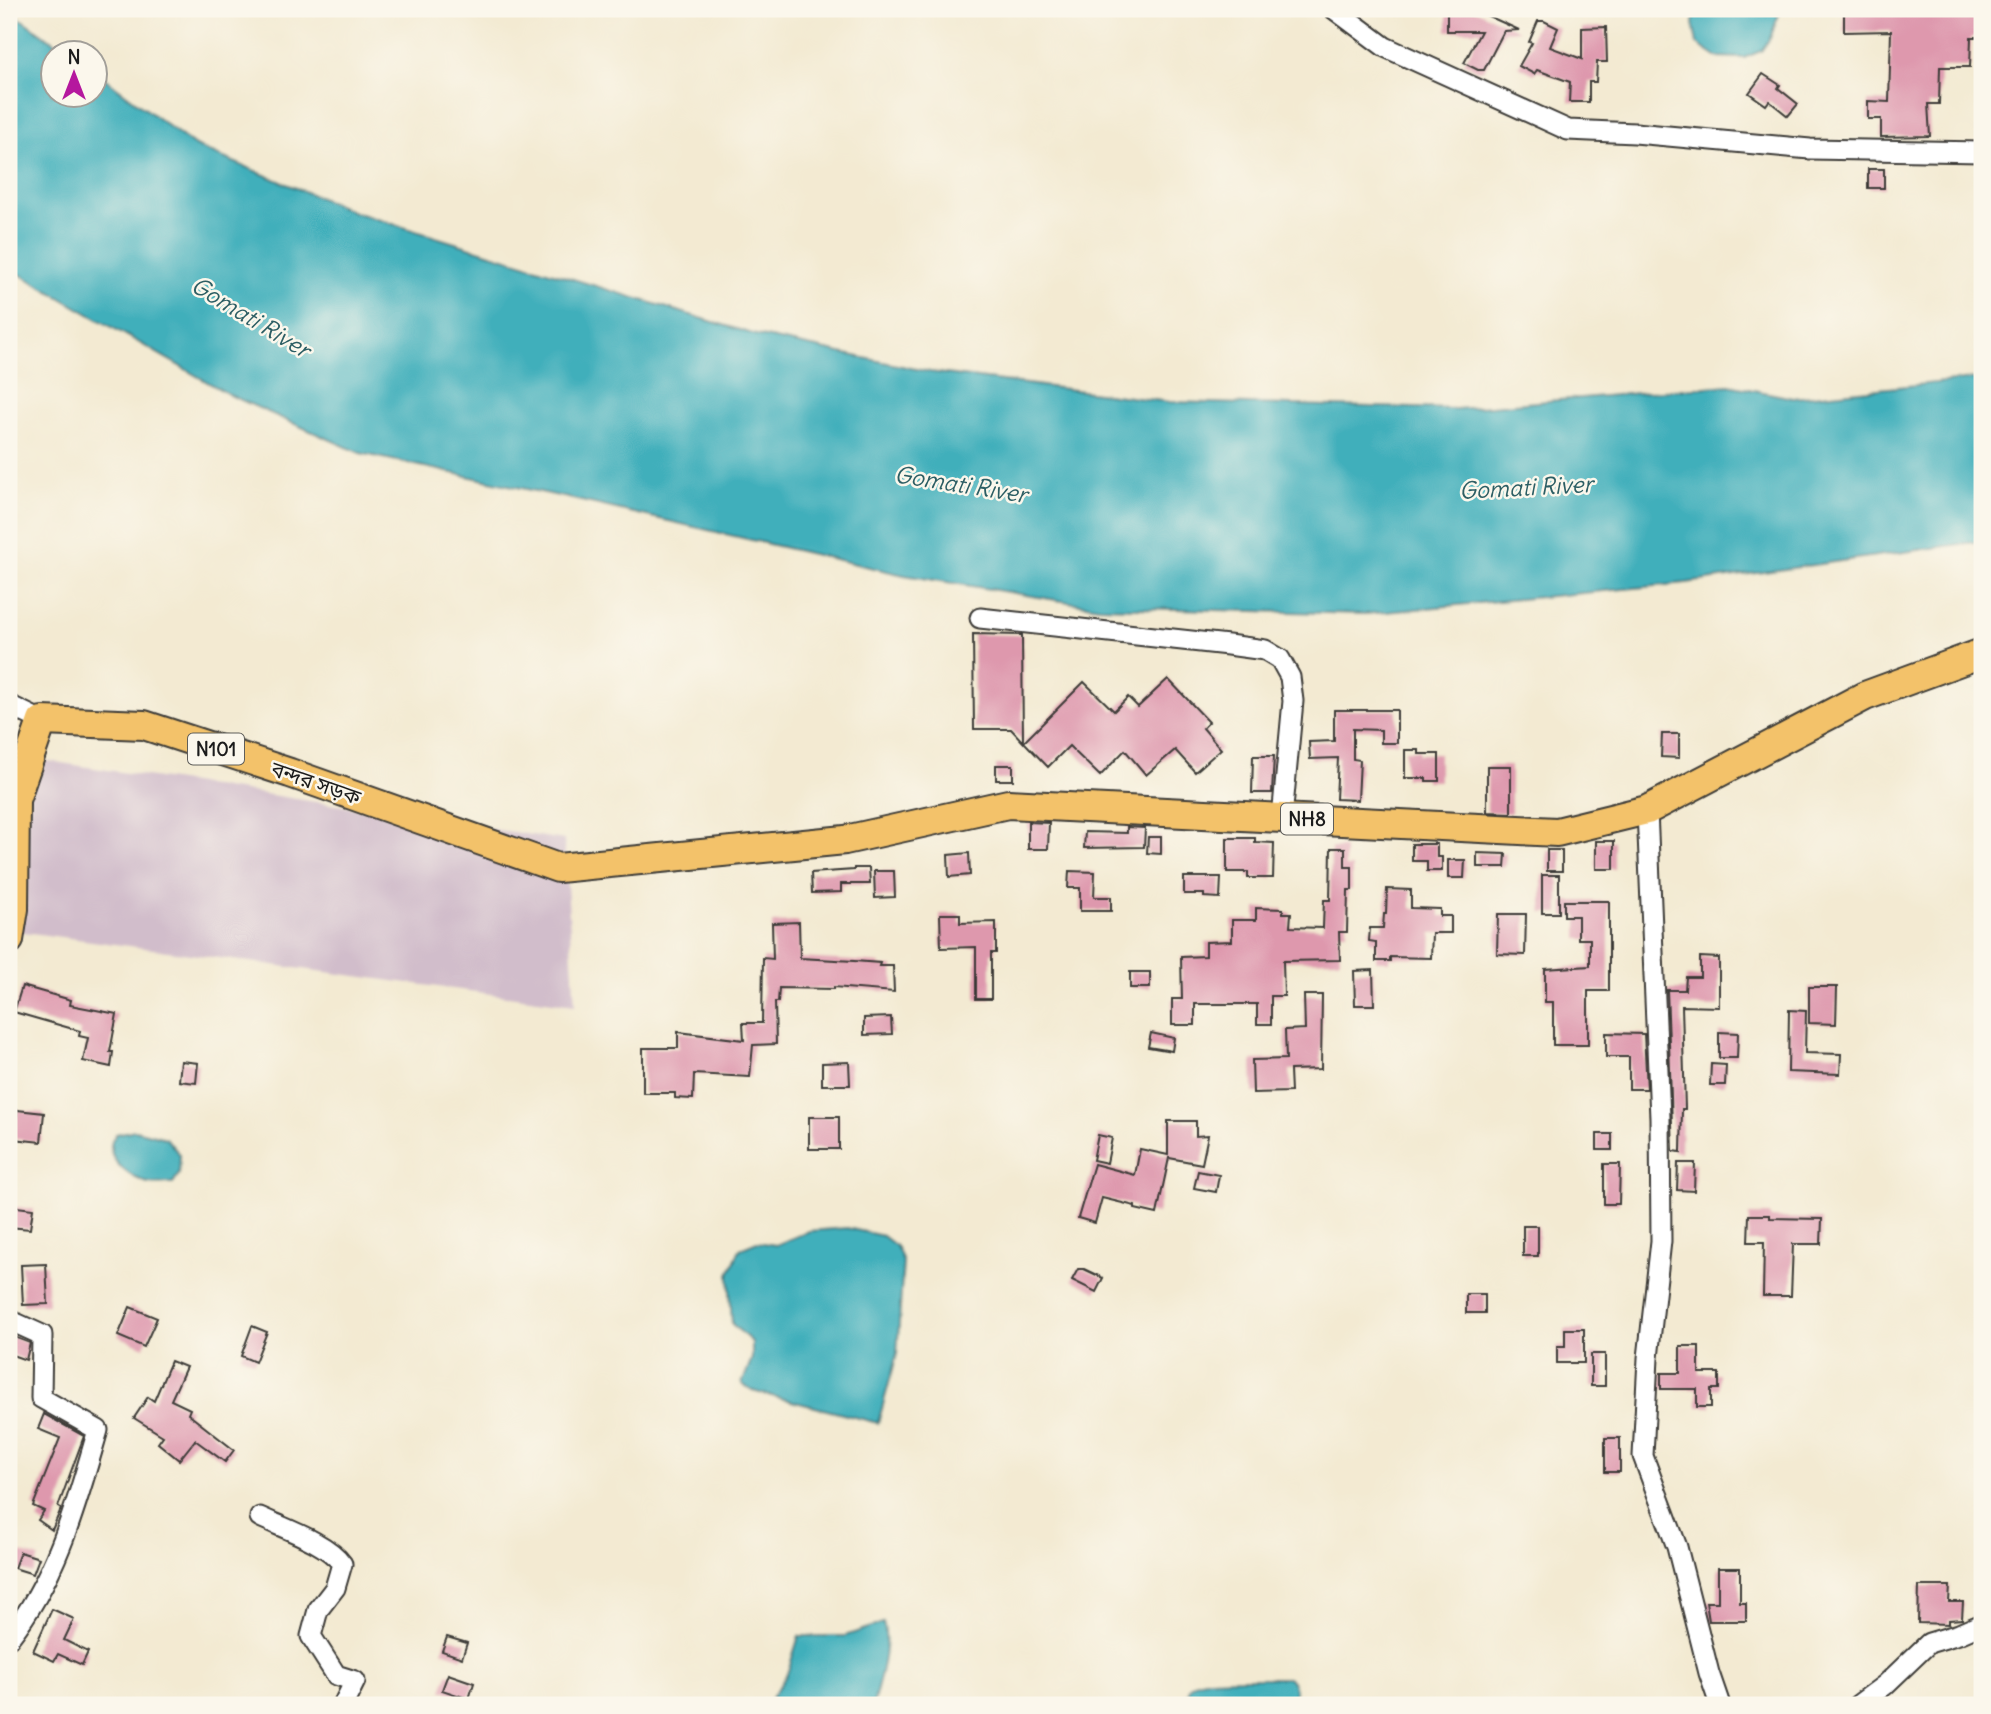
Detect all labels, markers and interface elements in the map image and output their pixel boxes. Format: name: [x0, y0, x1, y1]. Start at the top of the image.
north arrow: [38, 38, 108, 108]
text: N: [67, 45, 81, 69]
water label: Gomati River: [186, 270, 318, 365]
water label: Gomati River: [893, 459, 1032, 509]
water label: Gomati River: [1458, 469, 1596, 505]
road number: N101: [188, 734, 244, 764]
street label: বন্দর সড়ক: [267, 755, 365, 811]
road number: NH8: [1281, 804, 1333, 834]

